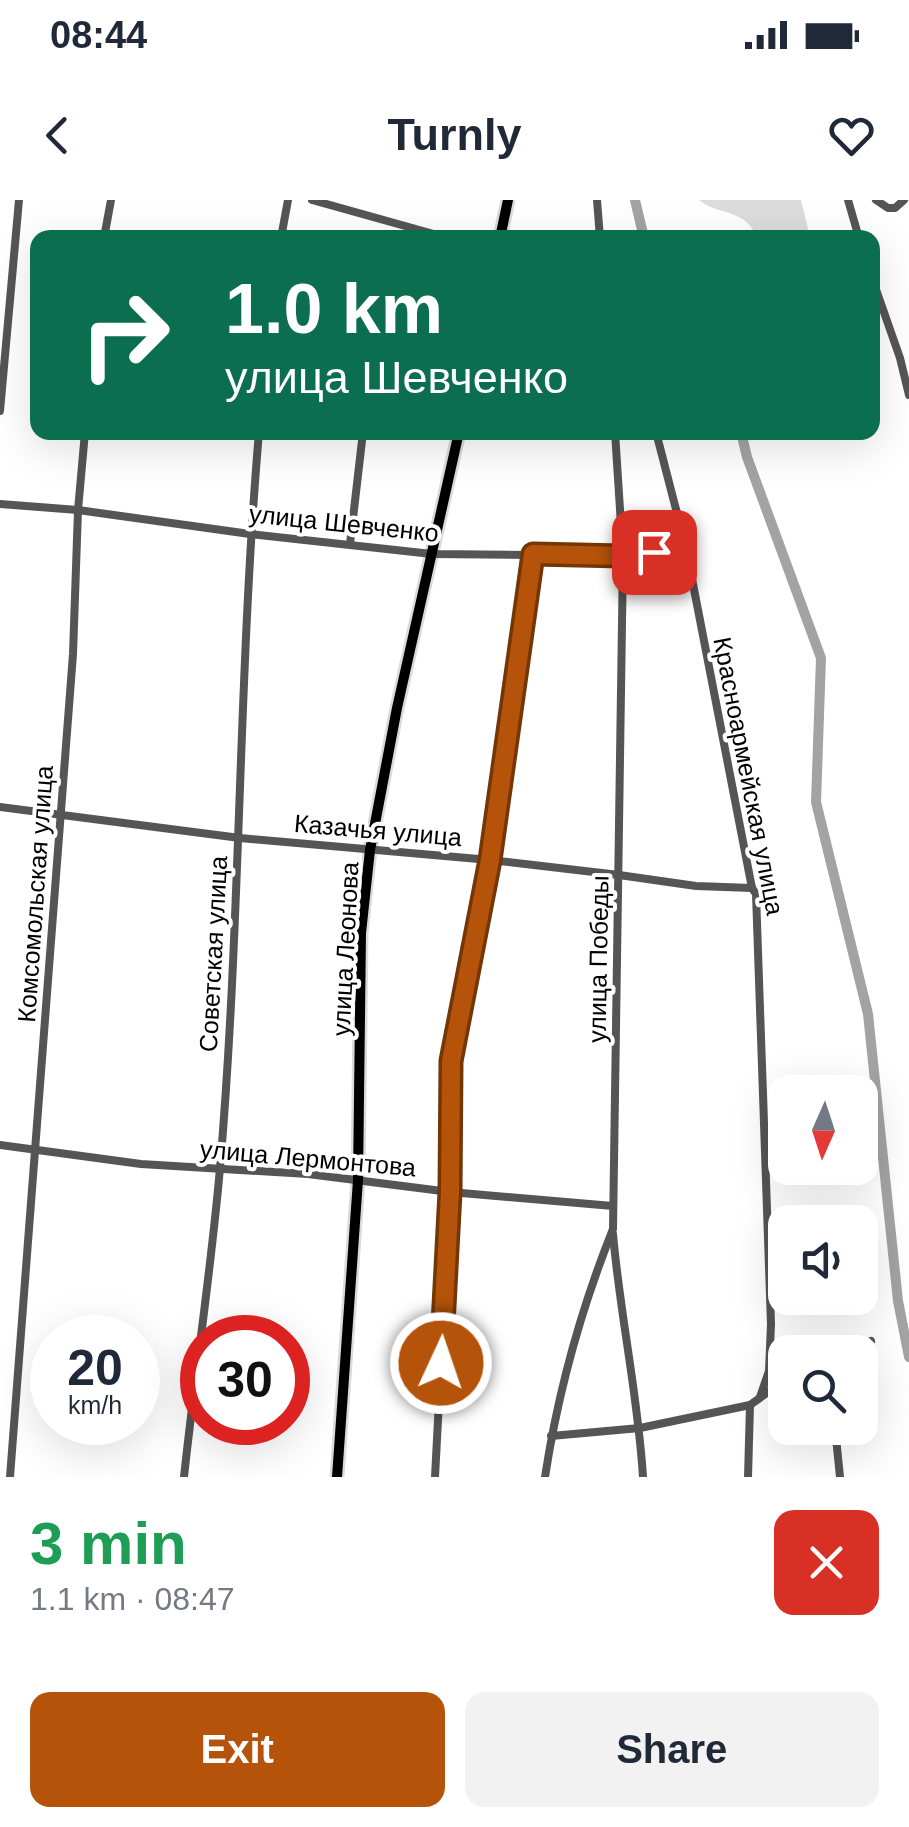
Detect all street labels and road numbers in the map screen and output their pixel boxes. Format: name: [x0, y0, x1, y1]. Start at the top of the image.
street label: улица Шевченко: [248, 499, 440, 547]
street label: Красноармейская улица: [708, 635, 790, 917]
street label: Комсомольская улица: [12, 764, 58, 1023]
street label: Казачья улица: [293, 809, 463, 851]
street label: Советская улица: [194, 855, 232, 1053]
street label: улица Леонова: [326, 861, 364, 1037]
street label: улица Победы: [583, 875, 613, 1043]
street label: улица Лермонтова: [199, 1135, 417, 1181]

